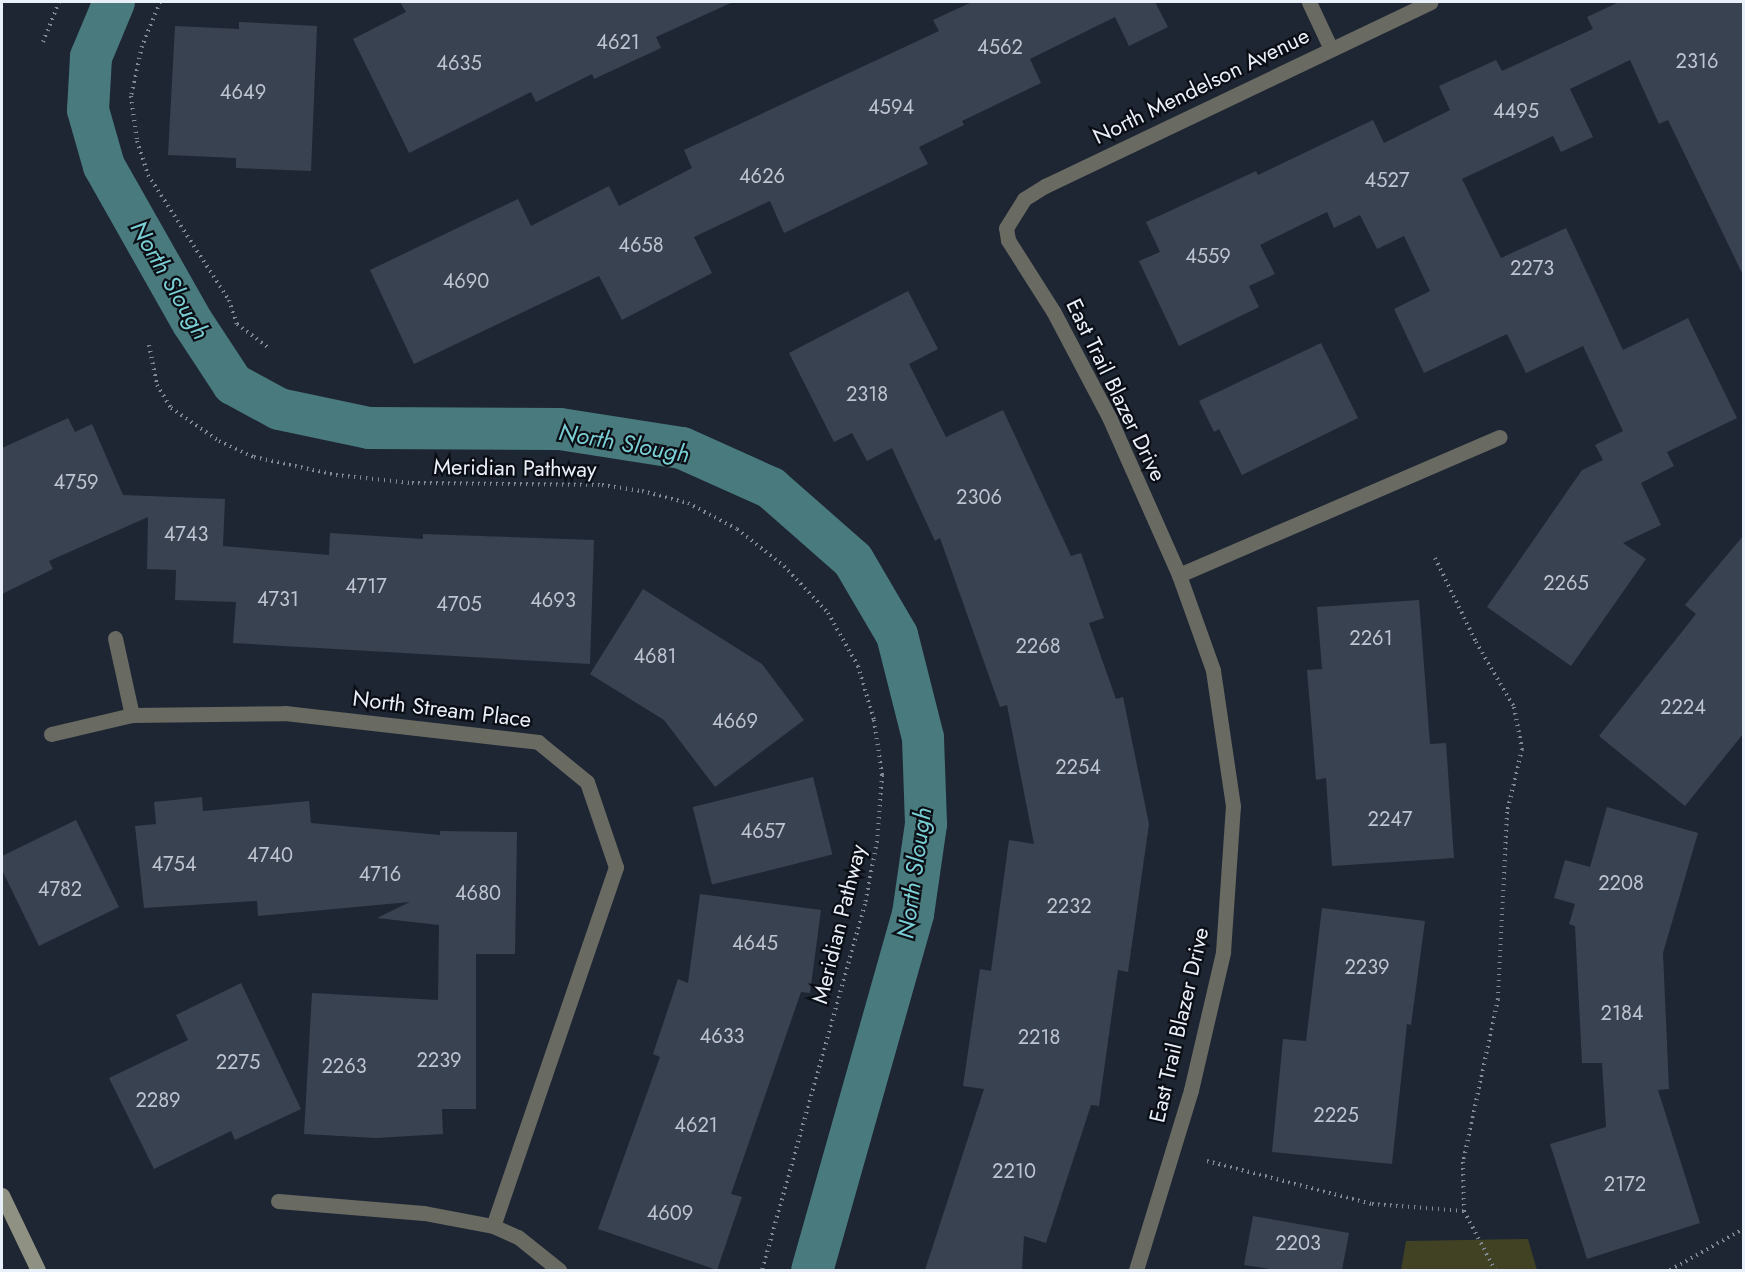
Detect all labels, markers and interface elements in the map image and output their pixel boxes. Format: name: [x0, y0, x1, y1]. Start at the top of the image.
street label: North Mendelson Avenue: [1089, 22, 1313, 150]
house number: 4621: [596, 30, 640, 54]
house number: 4562: [977, 35, 1023, 59]
house number: 2316: [1676, 49, 1718, 73]
house number: 4635: [436, 51, 482, 75]
house number: 4649: [220, 80, 266, 104]
house number: 4594: [868, 95, 914, 119]
house number: 4495: [1493, 99, 1539, 123]
house number: 4626: [739, 164, 785, 188]
house number: 4527: [1365, 168, 1409, 192]
water label: North Slough: [124, 215, 216, 345]
house number: 4658: [618, 233, 664, 257]
house number: 4559: [1185, 244, 1231, 268]
house number: 2273: [1510, 256, 1554, 280]
house number: 4690: [443, 269, 489, 293]
street label: East Trail Blazer Drive: [1060, 295, 1172, 485]
house number: 2318: [846, 382, 888, 406]
water label: North Slough: [556, 417, 692, 469]
street label: Meridian Pathway: [433, 453, 597, 483]
house number: 4759: [54, 470, 98, 494]
house number: 2306: [956, 485, 1002, 509]
house number: 4743: [164, 522, 208, 546]
house number: 2265: [1543, 571, 1589, 595]
house number: 4717: [345, 574, 387, 598]
house number: 4731: [257, 587, 299, 611]
house number: 4693: [530, 588, 576, 612]
house number: 4705: [436, 592, 482, 616]
house number: 2261: [1349, 626, 1393, 650]
house number: 2268: [1015, 634, 1061, 658]
house number: 4681: [633, 644, 677, 668]
street label: North Stream Place: [351, 685, 533, 733]
house number: 2224: [1660, 695, 1706, 719]
house number: 4669: [712, 709, 758, 733]
house number: 2254: [1055, 755, 1101, 779]
water label: North Slough: [891, 805, 937, 941]
house number: 2247: [1368, 807, 1412, 831]
house number: 4657: [741, 819, 785, 843]
street label: Meridian Pathway: [806, 842, 872, 1006]
house number: 4740: [247, 843, 293, 867]
house number: 4754: [151, 852, 197, 876]
house number: 4716: [359, 862, 401, 886]
house number: 2208: [1598, 871, 1644, 895]
house number: 4782: [38, 877, 82, 901]
house number: 4680: [455, 881, 501, 905]
house number: 2232: [1046, 894, 1092, 918]
street label: East Trail Blazer Drive: [1144, 925, 1214, 1125]
house number: 4645: [732, 931, 778, 955]
house number: 2239: [1344, 955, 1390, 979]
house number: 2184: [1601, 1001, 1643, 1025]
house number: 4633: [699, 1024, 745, 1048]
house number: 2218: [1018, 1025, 1060, 1049]
house number: 2239: [416, 1048, 462, 1072]
house number: 2275: [216, 1050, 260, 1074]
house number: 2263: [321, 1054, 367, 1078]
house number: 2289: [135, 1088, 181, 1112]
house number: 2225: [1313, 1103, 1359, 1127]
house number: 4621: [674, 1113, 718, 1137]
house number: 2210: [992, 1159, 1036, 1183]
house number: 2172: [1604, 1172, 1646, 1196]
house number: 4609: [647, 1201, 693, 1225]
house number: 2203: [1275, 1231, 1321, 1255]

